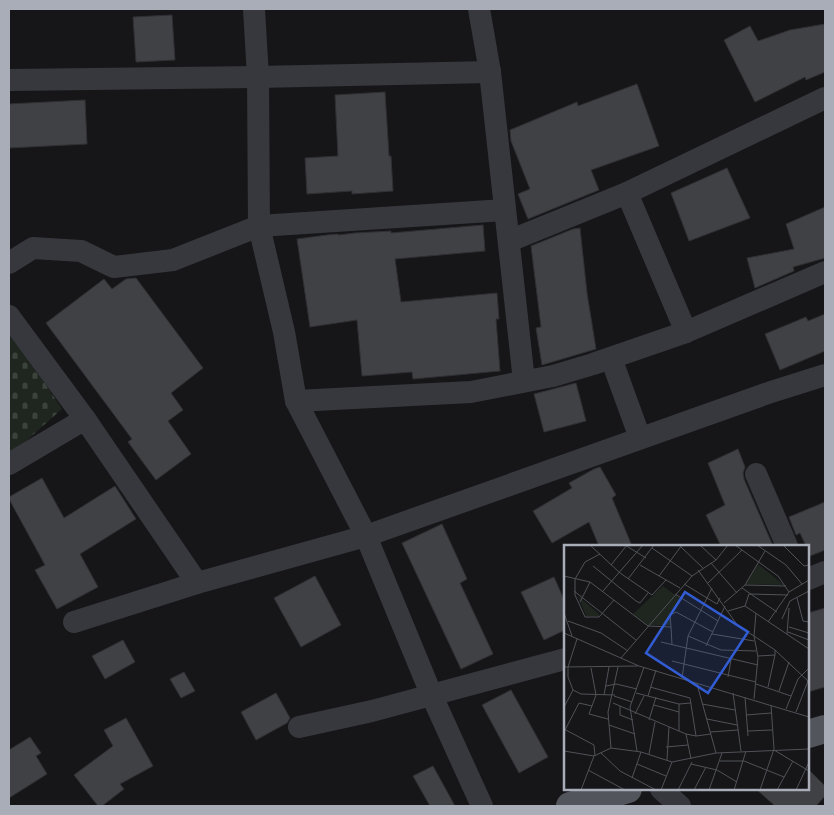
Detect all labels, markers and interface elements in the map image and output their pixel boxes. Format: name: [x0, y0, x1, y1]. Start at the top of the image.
inset map: [564, 545, 809, 790]

